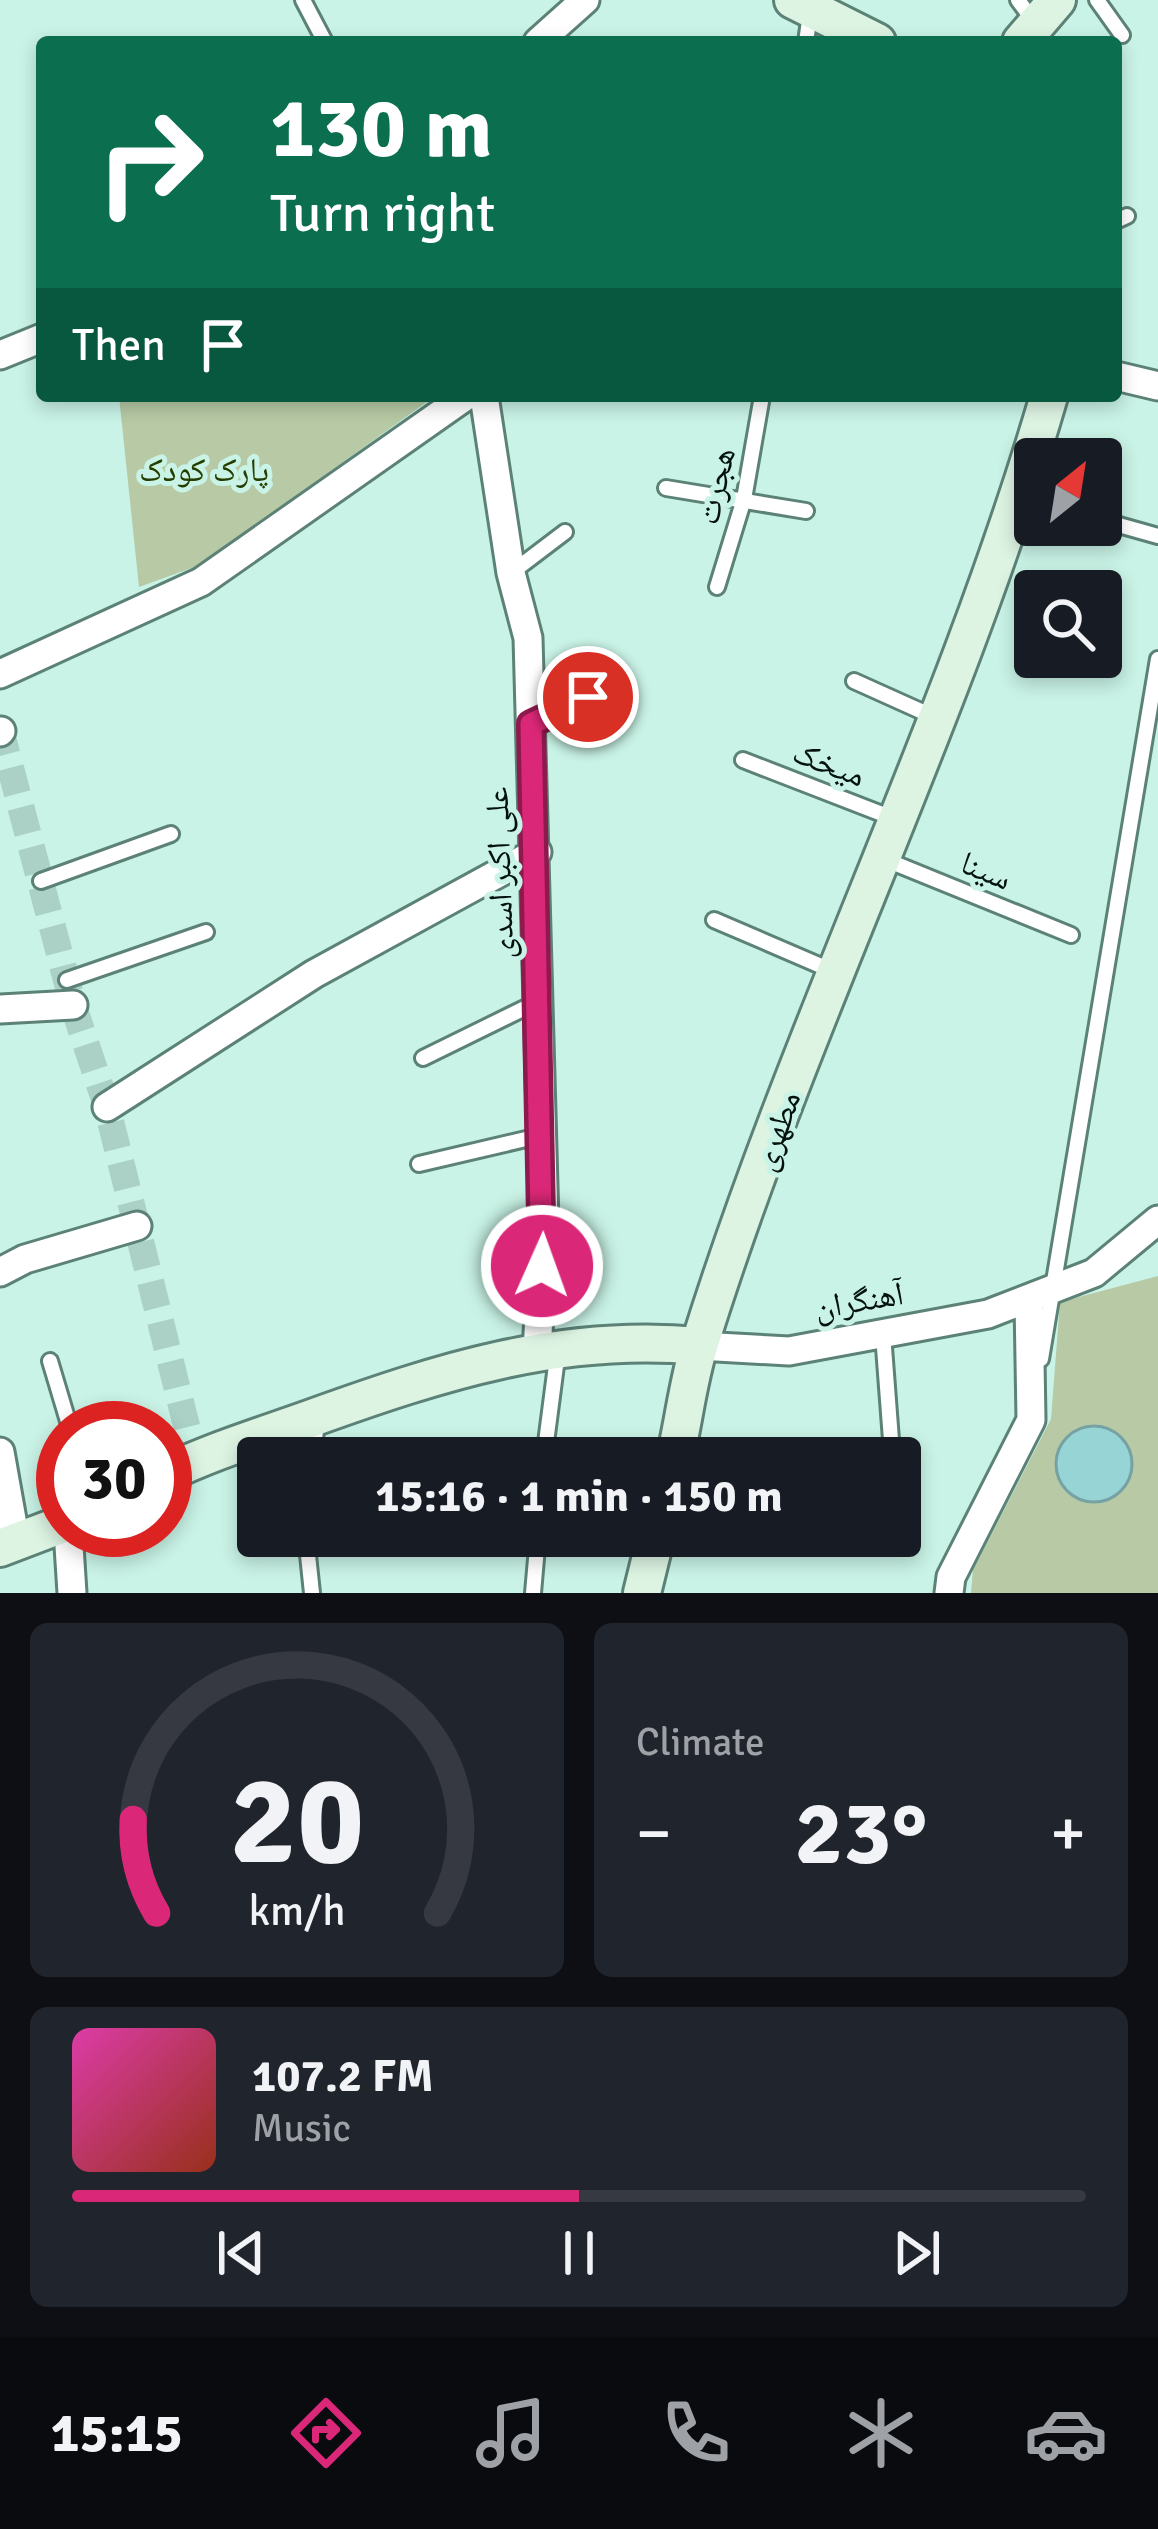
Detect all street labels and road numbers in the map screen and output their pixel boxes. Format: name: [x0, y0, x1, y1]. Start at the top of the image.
street label: هجرت: [687, 444, 745, 528]
street label: میخک: [787, 732, 871, 796]
street label: علی اکبر اسدی: [477, 786, 523, 960]
street label: سینا: [954, 842, 1018, 900]
street label: مطهری: [744, 1085, 810, 1177]
street label: آهنگران: [811, 1273, 908, 1329]

